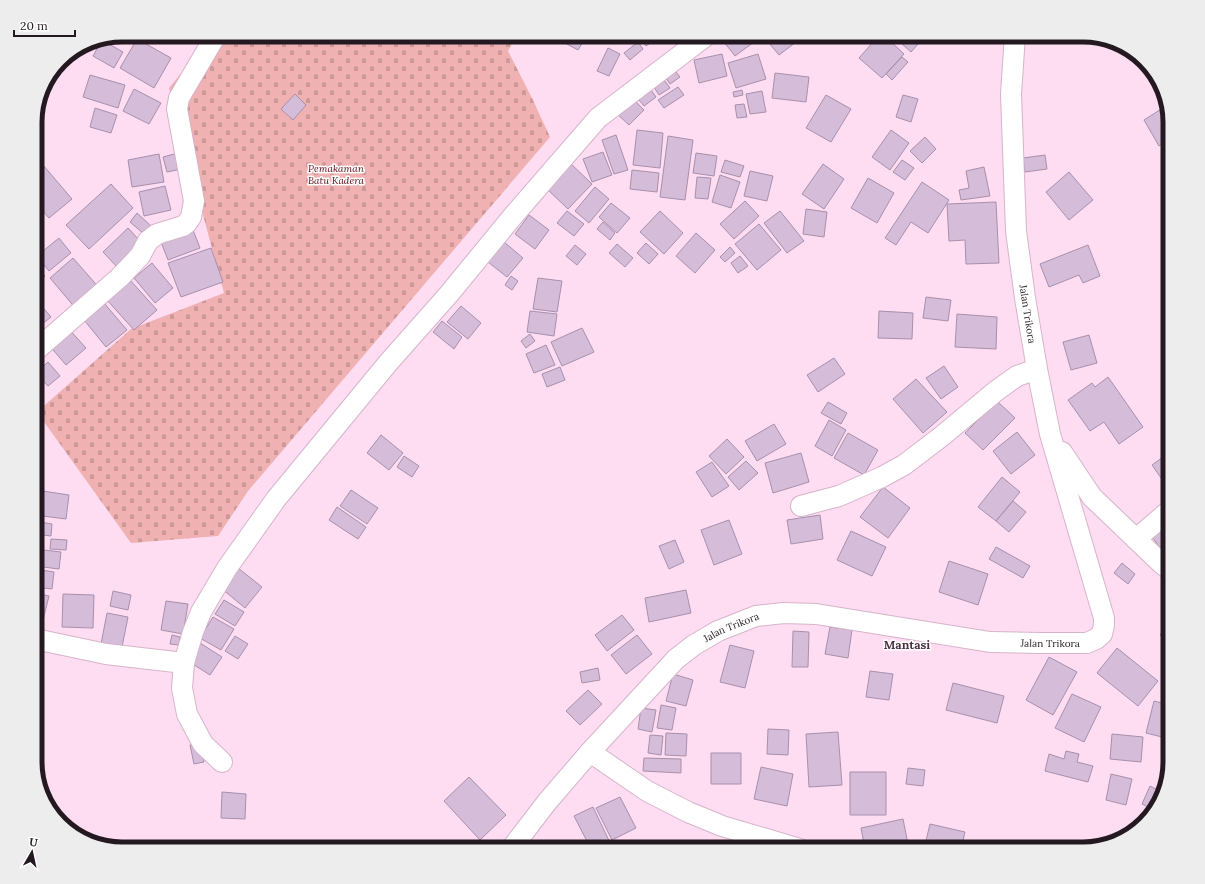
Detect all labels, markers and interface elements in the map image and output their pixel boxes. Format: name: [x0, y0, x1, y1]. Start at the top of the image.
scale bar: [14, 12, 75, 38]
text: 20 m: [20, 18, 48, 33]
park label: Pemakaman Batu Kadera: [308, 162, 365, 187]
street label: Jalan Trikora: [1016, 283, 1039, 344]
street label: Jalan Trikora: [700, 610, 761, 646]
district label: Mantasi: [884, 637, 930, 652]
street label: Jalan Trikora: [1019, 637, 1080, 650]
north arrow: [12, 832, 52, 872]
text: U: [28, 835, 39, 850]

